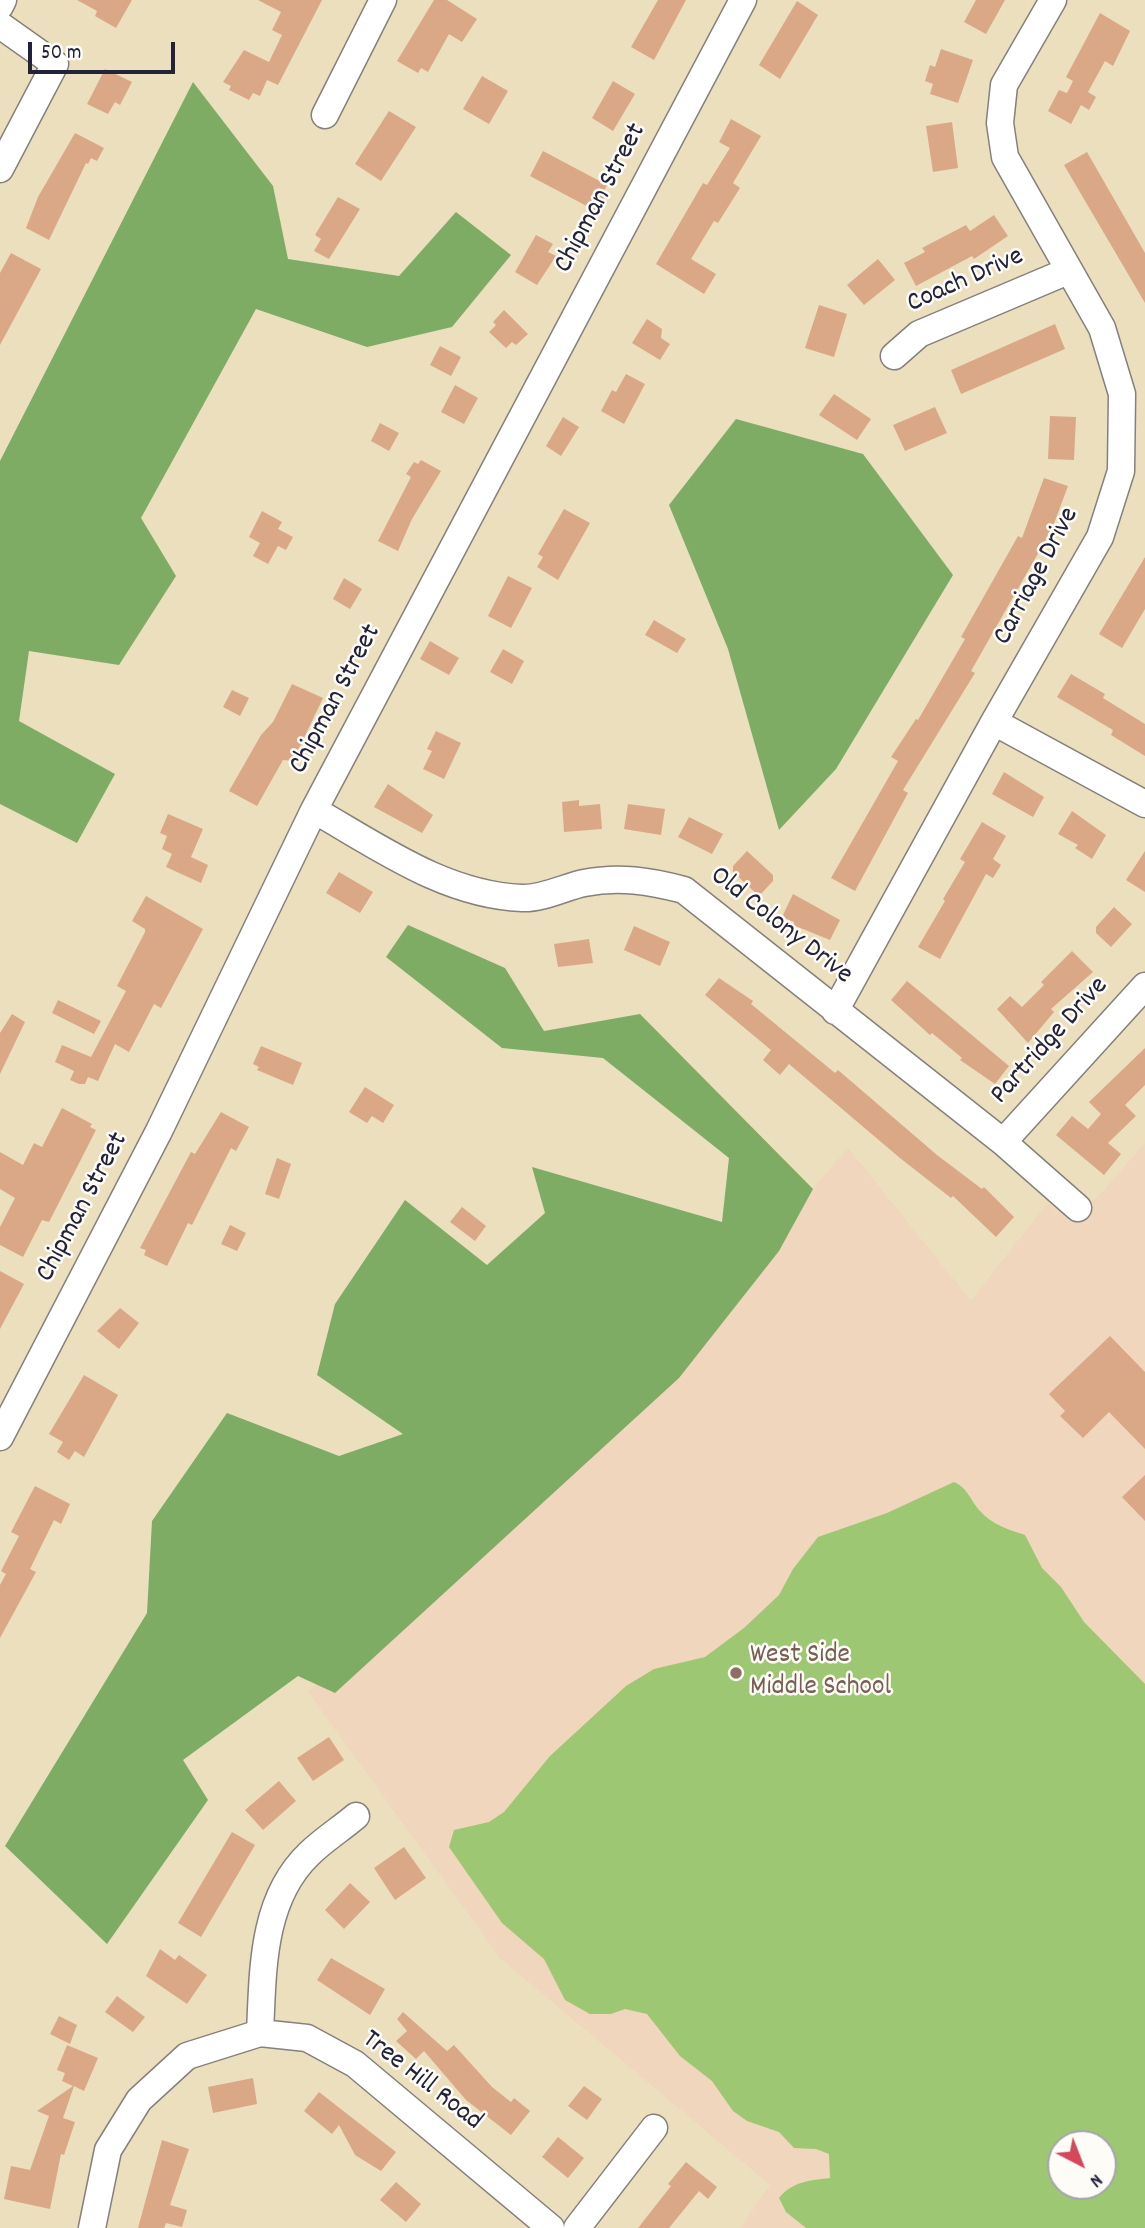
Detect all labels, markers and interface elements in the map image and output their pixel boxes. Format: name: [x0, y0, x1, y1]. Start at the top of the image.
scale bar: [32, 28, 178, 72]
text: 50 m: [41, 39, 81, 69]
street label: Chipman Street: [549, 119, 655, 279]
street label: Coach Drive: [903, 241, 1029, 323]
street label: Carriage Drive: [988, 502, 1088, 652]
street label: Chipman Street: [284, 620, 390, 780]
street label: Old Colony Drive: [702, 861, 858, 993]
street label: Partridge Drive: [985, 971, 1117, 1113]
street label: Chipman Street: [31, 1128, 137, 1288]
place label: West Side Middle School: [750, 1640, 891, 1706]
marker: West Side Middle School: [728, 1665, 744, 1681]
street label: Tree Hill Road: [354, 2024, 488, 2140]
north arrow: [1047, 2130, 1117, 2200]
text: N: [1083, 2166, 1108, 2193]

